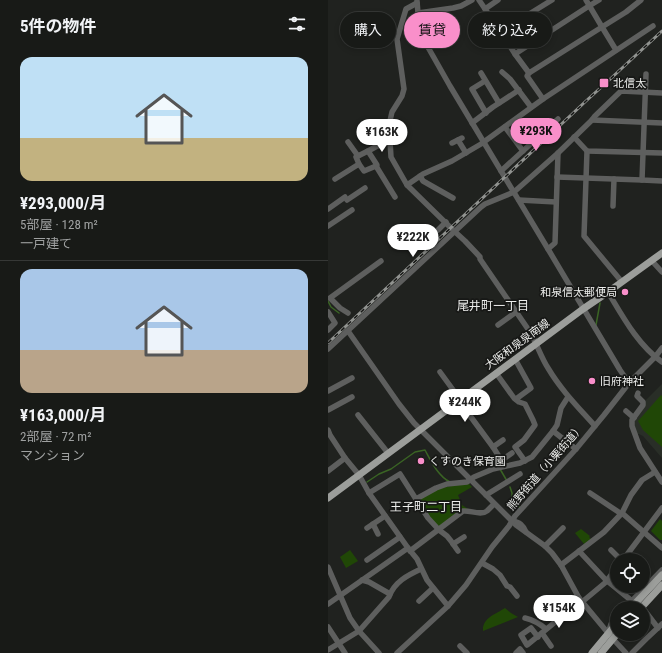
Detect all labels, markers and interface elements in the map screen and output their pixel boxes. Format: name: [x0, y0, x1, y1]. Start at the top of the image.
chip: 購入: [340, 12, 396, 48]
chip: 賃貸: [404, 12, 460, 48]
chip: 絞り込み: [468, 12, 552, 48]
icon: filters: [286, 13, 308, 35]
text: 5件の物件: [20, 16, 97, 36]
marker: 北信太: [598, 77, 610, 89]
place label: 北信太: [613, 77, 646, 90]
icon: home: [128, 83, 200, 155]
pin: ¥293K: [508, 118, 564, 152]
pin: ¥163K: [354, 119, 410, 153]
text: ¥293K: [519, 123, 553, 138]
text: ¥163K: [365, 124, 399, 139]
text: ¥293,000/月: [20, 193, 106, 213]
text: 5部屋 · 128 m²: [20, 217, 98, 232]
pin: ¥222K: [385, 224, 441, 258]
text: ¥222K: [396, 229, 430, 244]
text: 一戸建て: [20, 236, 72, 251]
place label: 和泉信太郵便局: [540, 286, 617, 299]
marker: 和泉信太郵便局: [620, 287, 630, 297]
icon: home: [128, 295, 200, 367]
district label: 尾井町一丁目: [457, 299, 529, 313]
street label: 大阪和泉泉南線: [482, 317, 552, 372]
place label: 旧府神社: [600, 375, 644, 388]
marker: 旧府神社: [587, 376, 597, 386]
pin: ¥244K: [437, 389, 493, 423]
text: ¥244K: [448, 394, 482, 409]
text: ¥163,000/月: [20, 405, 106, 425]
street label: 熊野街道（小栗街道）: [504, 422, 586, 513]
text: 2部屋 · 72 m²: [20, 429, 91, 444]
text: マンション: [20, 448, 85, 463]
place label: くすのき保育園: [429, 455, 506, 468]
marker: くすのき保育園: [416, 456, 426, 466]
district label: 王子町二丁目: [390, 500, 462, 514]
map controls: [610, 553, 650, 641]
button: locate: [610, 553, 650, 593]
pin: ¥154K: [531, 595, 587, 629]
text: ¥154K: [542, 600, 576, 615]
button: layers: [610, 601, 650, 641]

